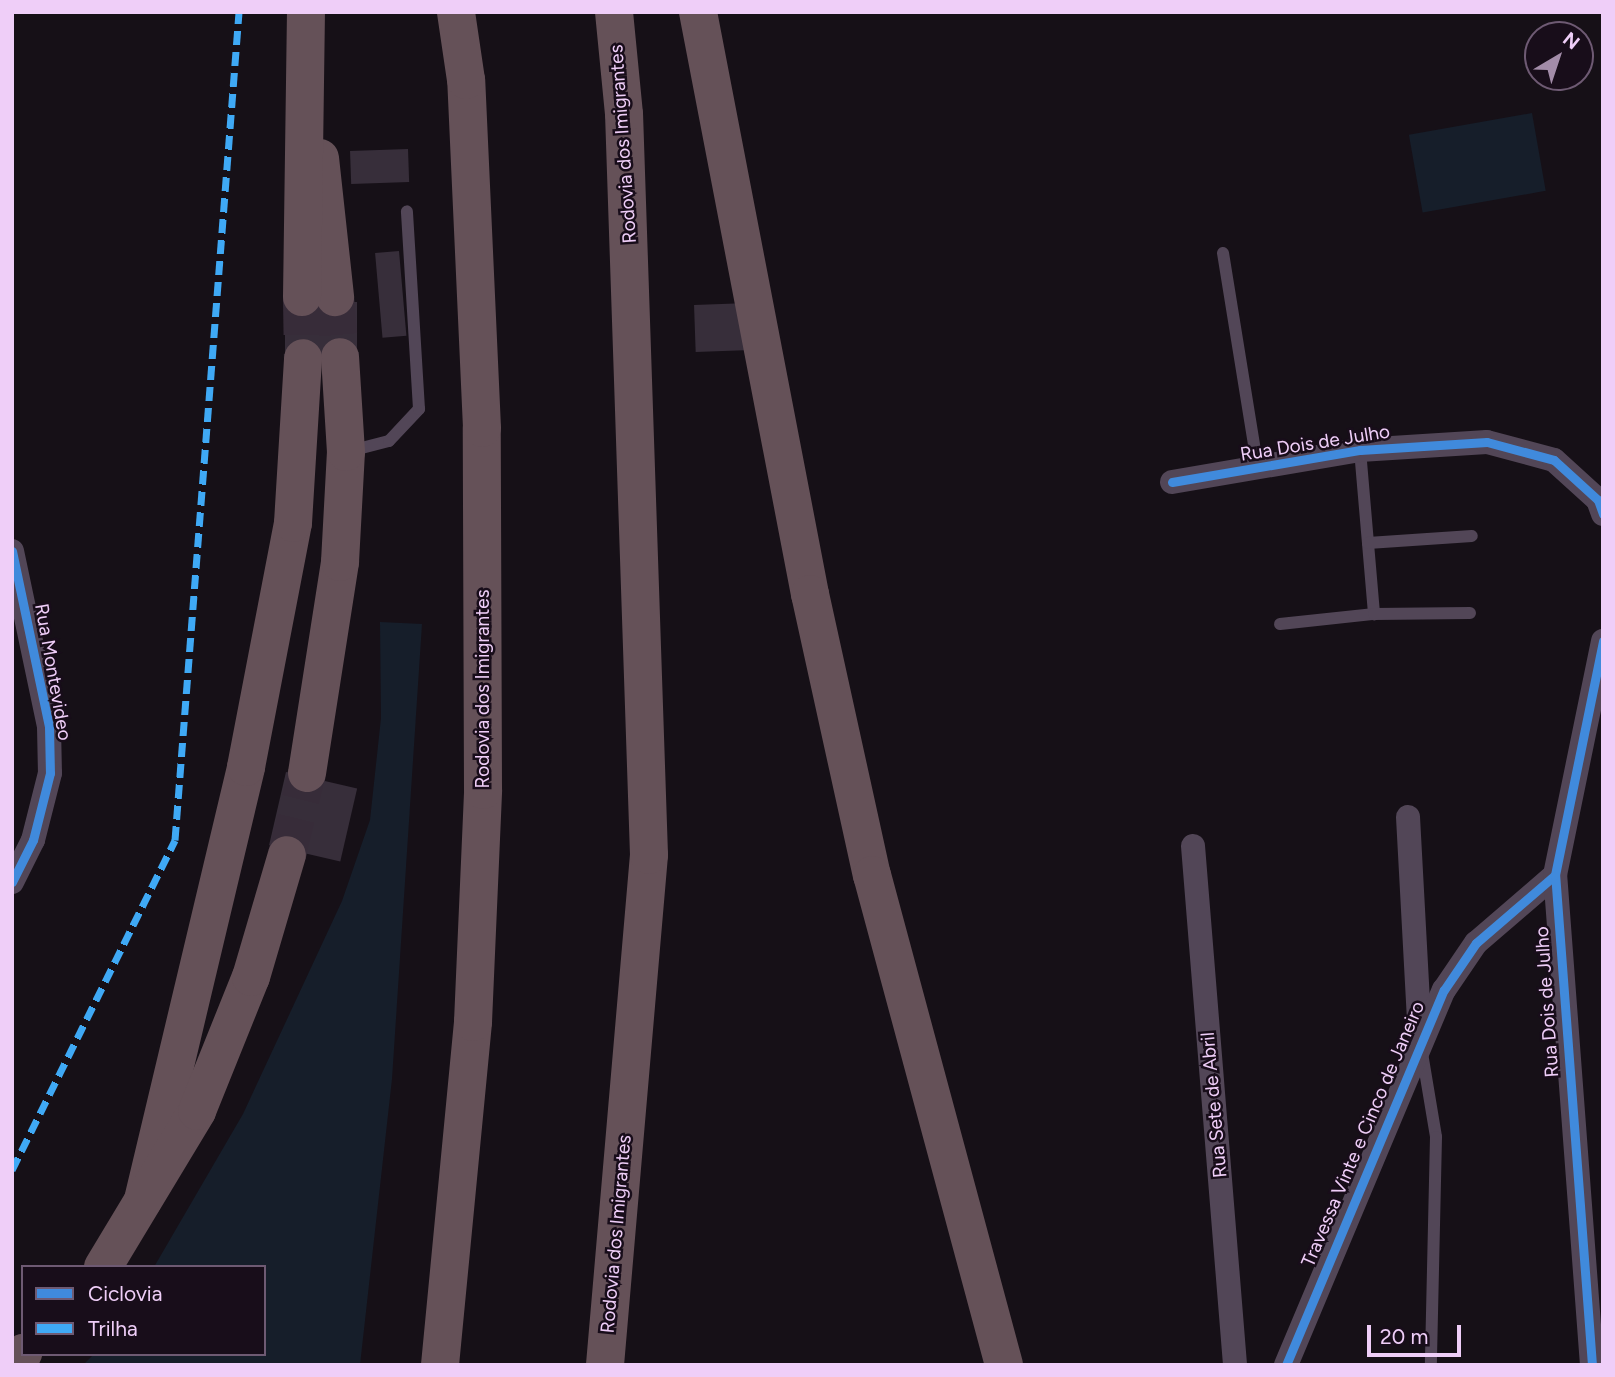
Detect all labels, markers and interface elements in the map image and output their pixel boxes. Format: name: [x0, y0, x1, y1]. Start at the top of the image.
north arrow: [1524, 21, 1594, 91]
text: N: [1558, 27, 1584, 54]
street label: Rodovia dos Imigrantes: [605, 44, 641, 244]
street label: Rua Dois de Julho: [1238, 420, 1392, 466]
street label: Rodovia dos Imigrantes: [472, 589, 494, 789]
street label: Rua Montevideo: [30, 602, 76, 742]
street label: Rua Dois de Julho: [1530, 926, 1564, 1078]
street label: Travessa Vinte e Cinco de Janeiro: [1297, 998, 1429, 1270]
street label: Rua Sete de Abril: [1196, 1031, 1232, 1179]
street label: Rodovia dos Imigrantes: [596, 1134, 636, 1334]
legend: [21, 1265, 266, 1356]
text: Ciclovia: [88, 1281, 162, 1306]
scale bar: [1370, 1310, 1464, 1354]
text: Trilha: [88, 1316, 138, 1341]
text: 20 m: [1380, 1324, 1428, 1349]

